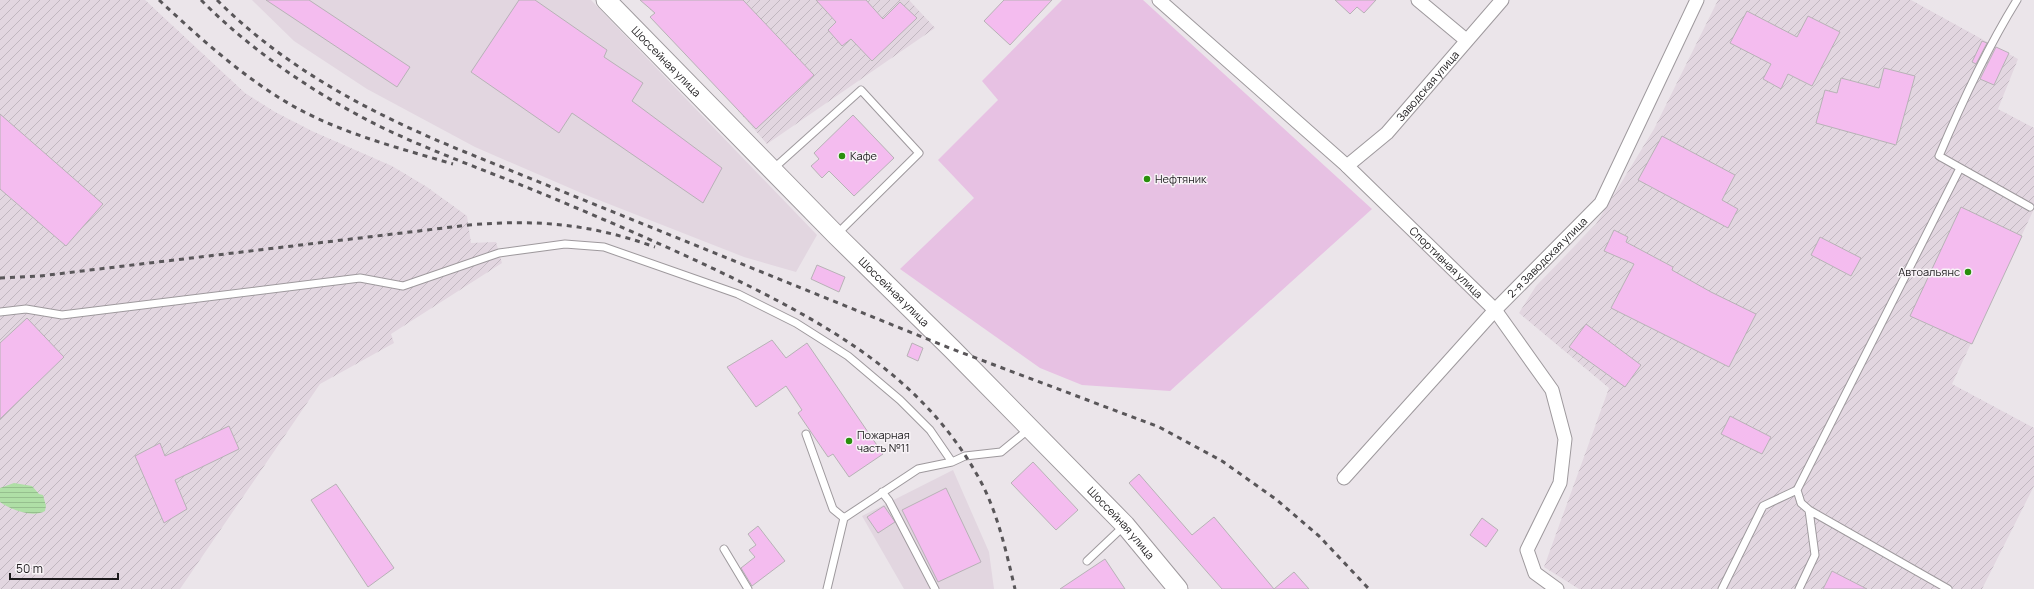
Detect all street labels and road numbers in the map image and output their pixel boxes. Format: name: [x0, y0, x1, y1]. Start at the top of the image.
street label: Шоссейная улица: [629, 23, 704, 100]
street label: Заводская улица: [1393, 47, 1462, 124]
street label: 2-я Заводская улица: [1503, 213, 1590, 301]
street label: Спортивная улица: [1406, 223, 1486, 301]
street label: Шоссейная улица: [856, 254, 933, 330]
street label: Шоссейная улица: [1084, 483, 1158, 562]

